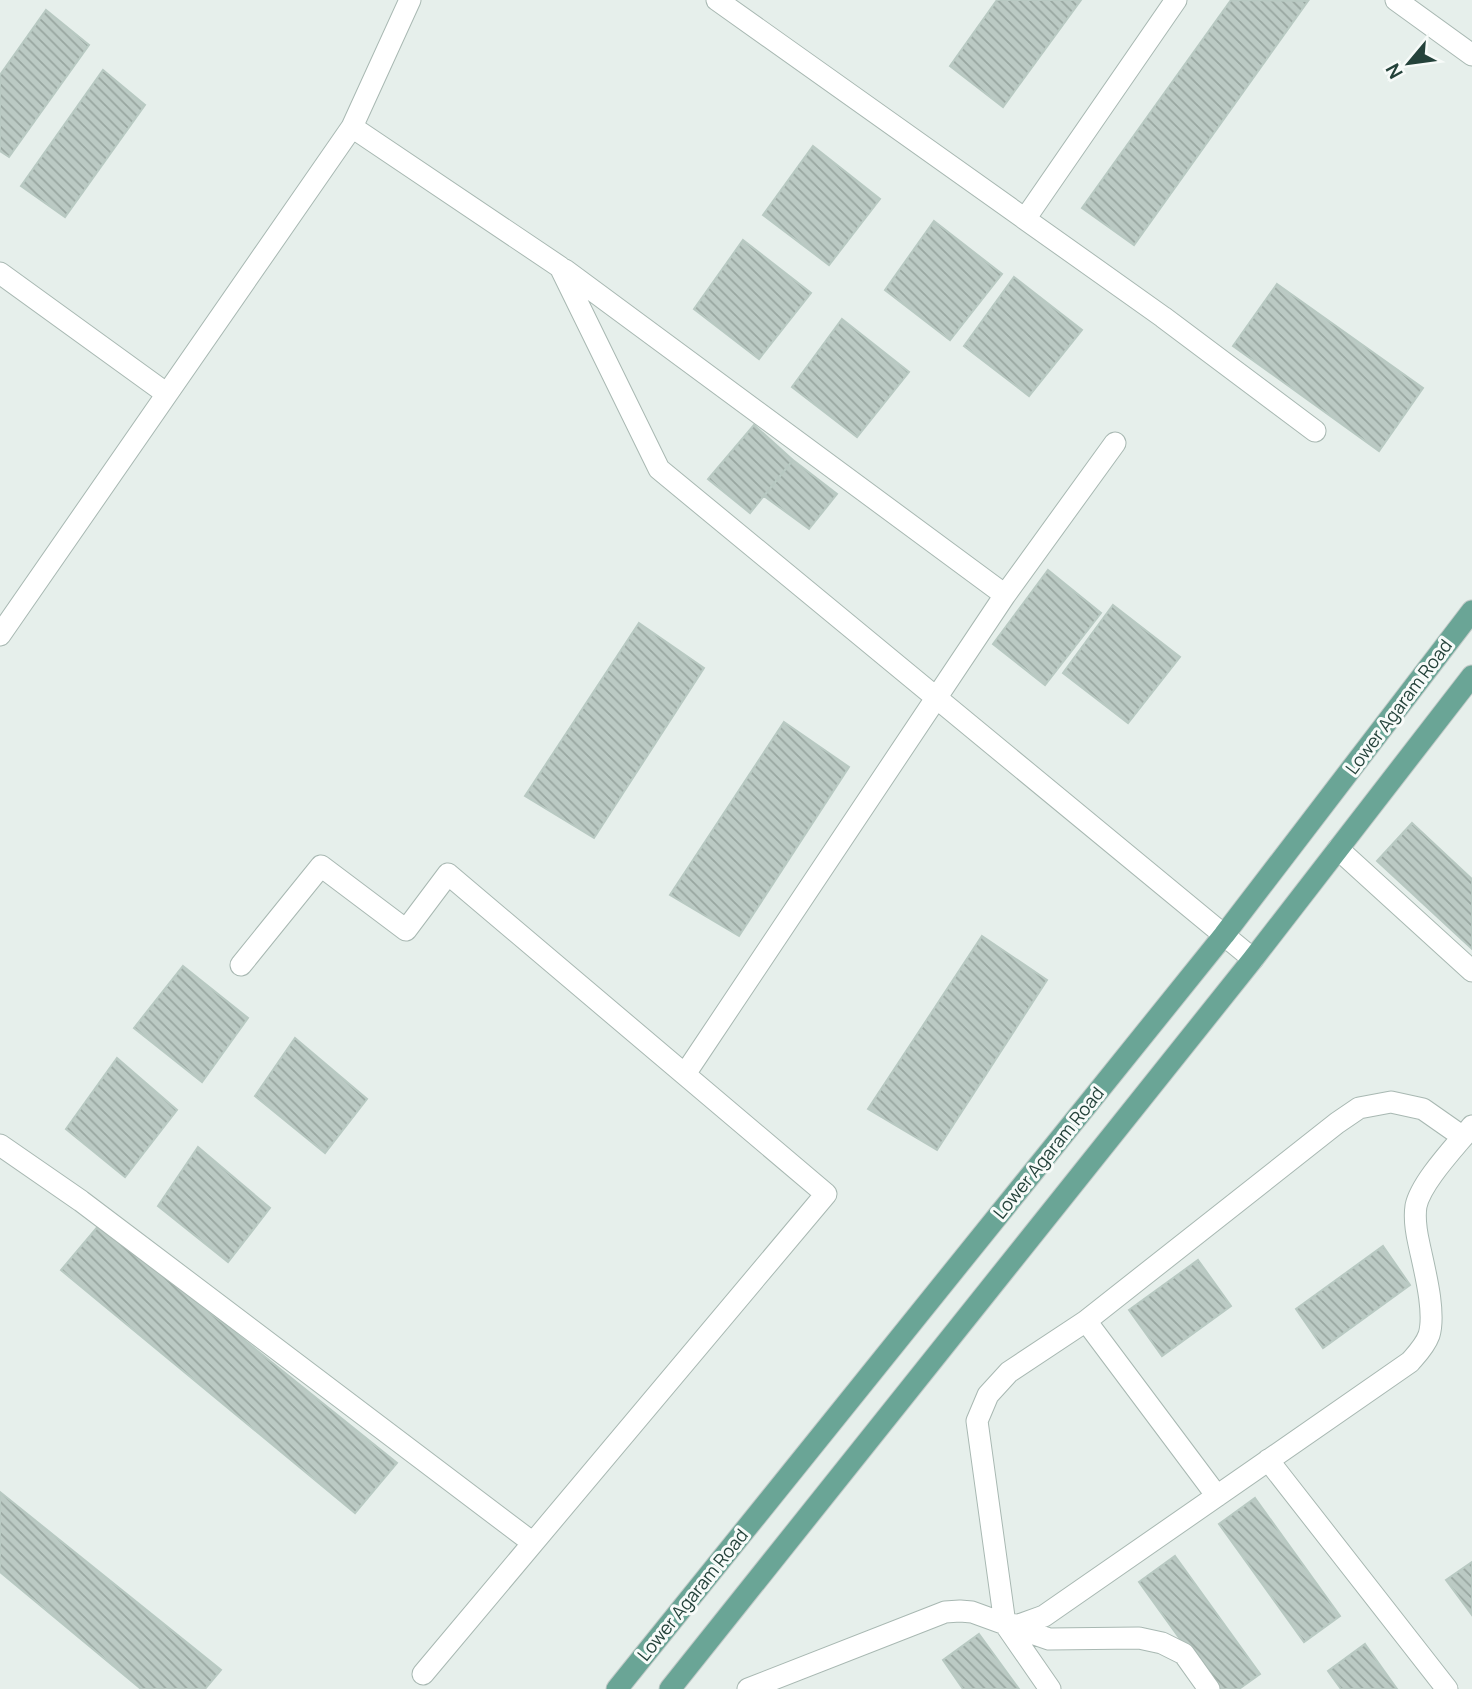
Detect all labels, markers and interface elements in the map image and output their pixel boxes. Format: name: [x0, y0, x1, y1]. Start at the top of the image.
north arrow: [1374, 28, 1444, 98]
text: N: [1379, 59, 1409, 84]
street label: Lower Agaram Road: [1339, 634, 1457, 779]
street label: Lower Agaram Road: [988, 1081, 1109, 1223]
street label: Lower Agaram Road: [632, 1523, 753, 1665]

